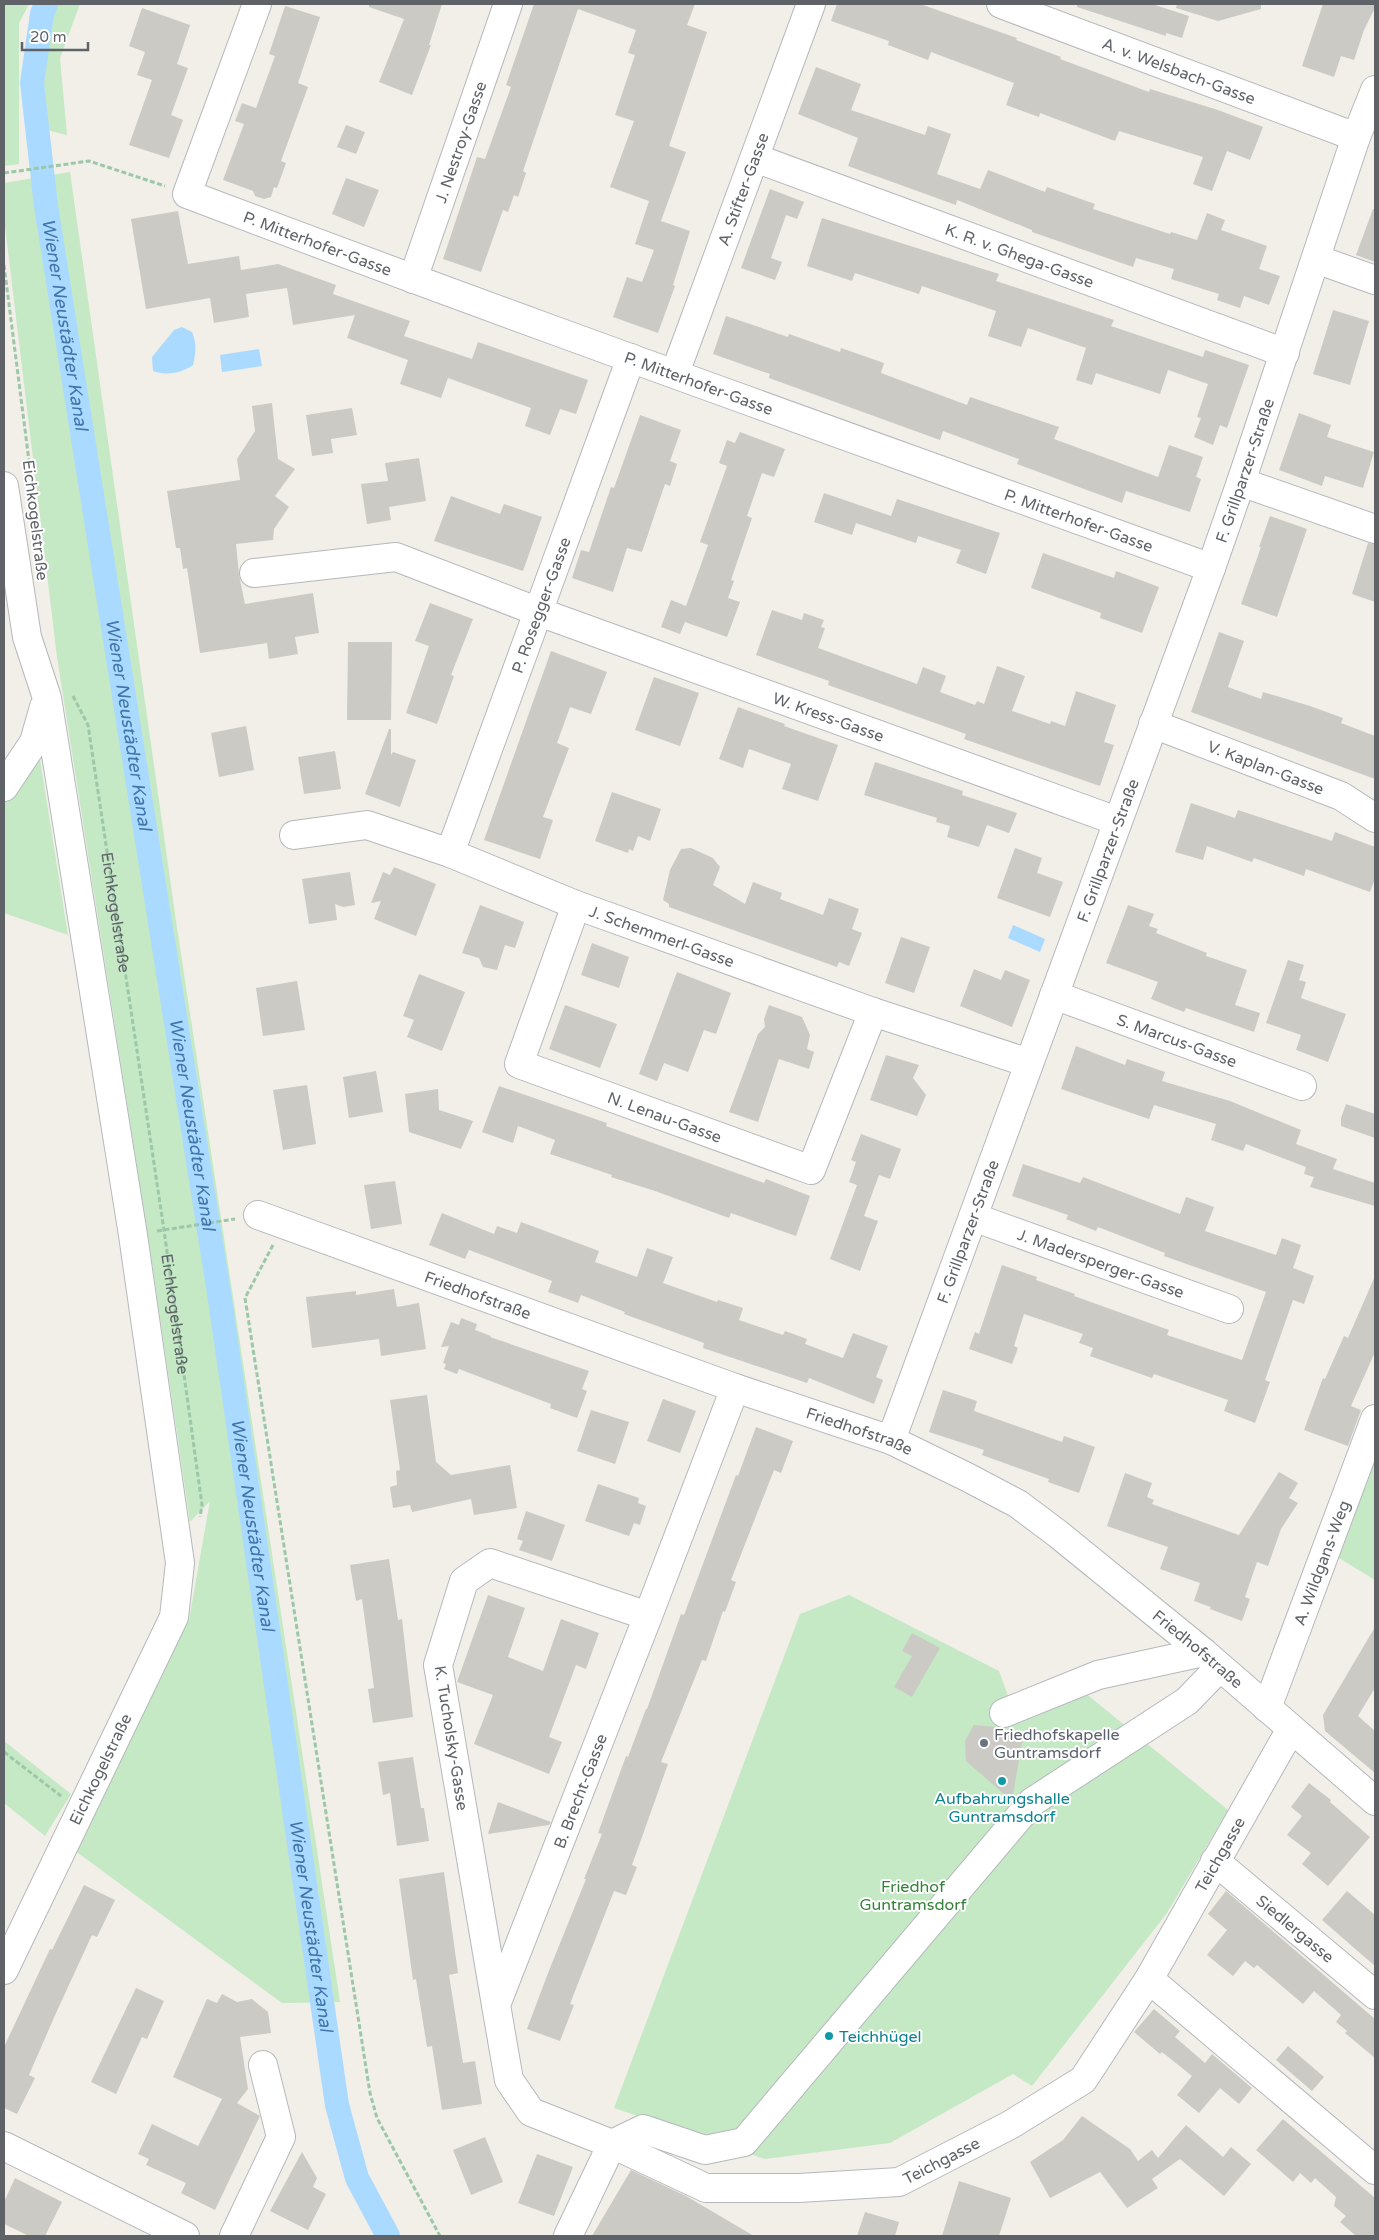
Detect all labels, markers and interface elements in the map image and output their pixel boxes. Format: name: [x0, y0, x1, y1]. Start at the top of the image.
scale bar: [22, 20, 89, 52]
text: 20 m: [30, 28, 67, 46]
street label: A. v. Welsbach-Gasse: [1099, 34, 1258, 109]
street label: J. Nestroy-Gasse: [431, 79, 492, 206]
street label: A. Stifter-Gasse: [714, 130, 774, 249]
street label: P. Mitterhofer-Gasse: [240, 207, 394, 281]
water label: Wiener Neustädter Kanal: [37, 217, 93, 434]
street label: K. R. v. Ghega-Gasse: [942, 220, 1097, 293]
street label: P. Mitterhofer-Gasse: [621, 348, 776, 420]
street label: F. Grillparzer-Straße: [1212, 396, 1279, 546]
street label: Eichkogelstraße: [18, 459, 52, 582]
street label: P. Mitterhofer-Gasse: [1001, 485, 1156, 557]
street label: P. Rosegger-Gasse: [508, 535, 576, 676]
water label: Wiener Neustädter Kanal: [101, 617, 157, 834]
street label: W. Kress-Gasse: [770, 688, 887, 747]
street label: V. Kaplan-Gasse: [1205, 737, 1327, 800]
street label: F. Grillparzer-Straße: [1073, 776, 1144, 925]
street label: Eichkogelstraße: [96, 851, 134, 974]
street label: J. Schemmerl-Gasse: [586, 902, 737, 972]
street label: S. Marcus-Gasse: [1114, 1010, 1240, 1072]
water label: Wiener Neustädter Kanal: [164, 1017, 220, 1234]
street label: N. Lenau-Gasse: [605, 1088, 724, 1148]
street label: F. Grillparzer-Straße: [933, 1157, 1004, 1306]
street label: J. Madersperger-Gasse: [1015, 1225, 1187, 1303]
street label: Eichkogelstraße: [156, 1252, 193, 1376]
street label: Friedhofstraße: [422, 1267, 534, 1324]
street label: Friedhofstraße: [803, 1403, 916, 1460]
water label: Wiener Neustädter Kanal: [226, 1417, 279, 1635]
street label: A. Wildgans-Weg: [1290, 1498, 1355, 1629]
street label: Friedhofstraße: [1148, 1606, 1247, 1693]
street label: K. Tucholsky-Gasse: [430, 1664, 472, 1812]
street label: Eichkogelstraße: [65, 1710, 137, 1828]
place label: Friedhofskapelle Guntramsdorf: [994, 1725, 1119, 1763]
street label: B. Brecht-Gasse: [550, 1731, 612, 1852]
marker: Friedhofskapelle Guntramsdorf: [978, 1737, 990, 1749]
marker: Aufbahrungshalle Guntramsdorf: [996, 1775, 1008, 1787]
place label: Aufbahrungshalle Guntramsdorf: [934, 1789, 1070, 1827]
street label: Teichgasse: [1191, 1814, 1250, 1896]
water label: Wiener Neustädter Kanal: [285, 1818, 338, 2035]
park label: Friedhof Guntramsdorf: [859, 1877, 967, 1915]
street label: Siedlergasse: [1252, 1891, 1338, 1967]
place label: Teichhügel: [839, 2027, 922, 2047]
marker: Teichhügel: [823, 2030, 835, 2042]
street label: Teichgasse: [900, 2133, 983, 2189]

